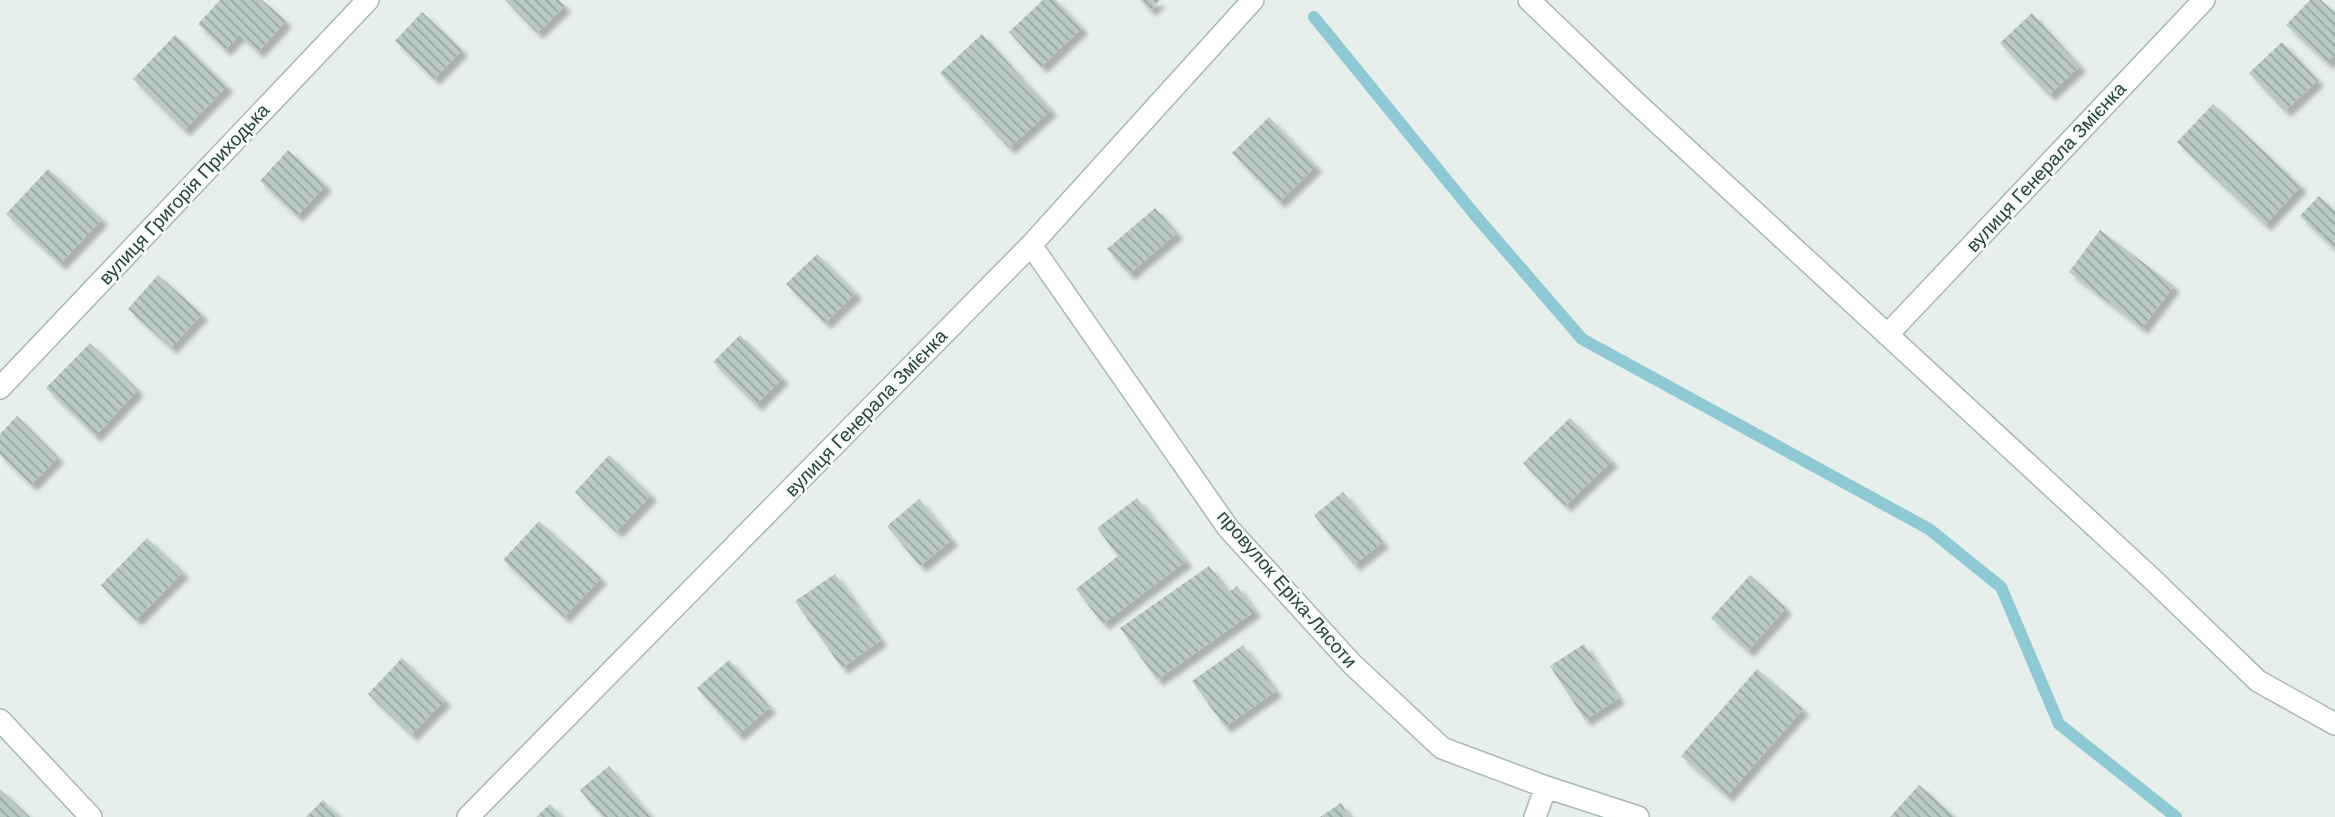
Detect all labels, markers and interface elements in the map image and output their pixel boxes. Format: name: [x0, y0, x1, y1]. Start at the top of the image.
street label: вулиця Генерала Змієнка: [1962, 78, 2130, 256]
street label: вулиця Григорія Приходька: [95, 99, 274, 289]
street label: вулиця Генерала Змієнка: [781, 325, 952, 501]
street label: провулок Еріха-Лясоти: [1213, 506, 1361, 672]

